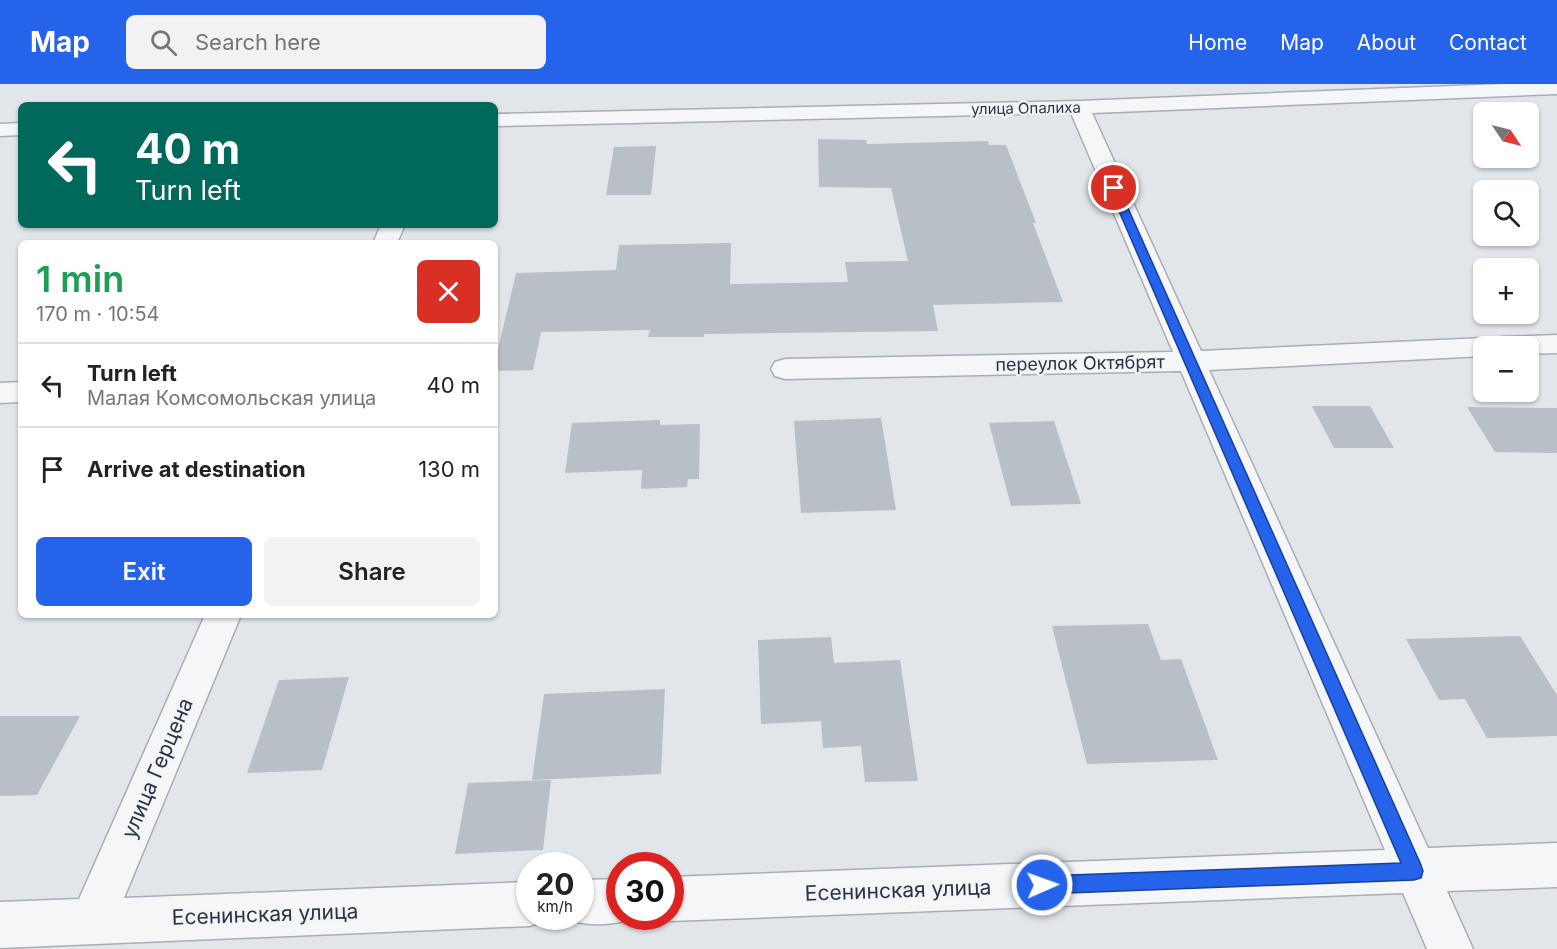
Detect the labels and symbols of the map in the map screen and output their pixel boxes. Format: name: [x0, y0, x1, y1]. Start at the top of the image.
street label: улица Опалиха: [971, 98, 1081, 118]
north arrow: [1473, 102, 1539, 168]
pin: [1088, 162, 1139, 213]
street label: переулок Октябрят: [995, 351, 1165, 375]
street label: улица Герцена: [116, 694, 198, 842]
speed limit sign: 30: [606, 852, 684, 930]
position arrow: [1010, 853, 1074, 917]
street label: Есенинская улица: [804, 874, 992, 906]
street label: Есенинская улица: [171, 898, 359, 930]

